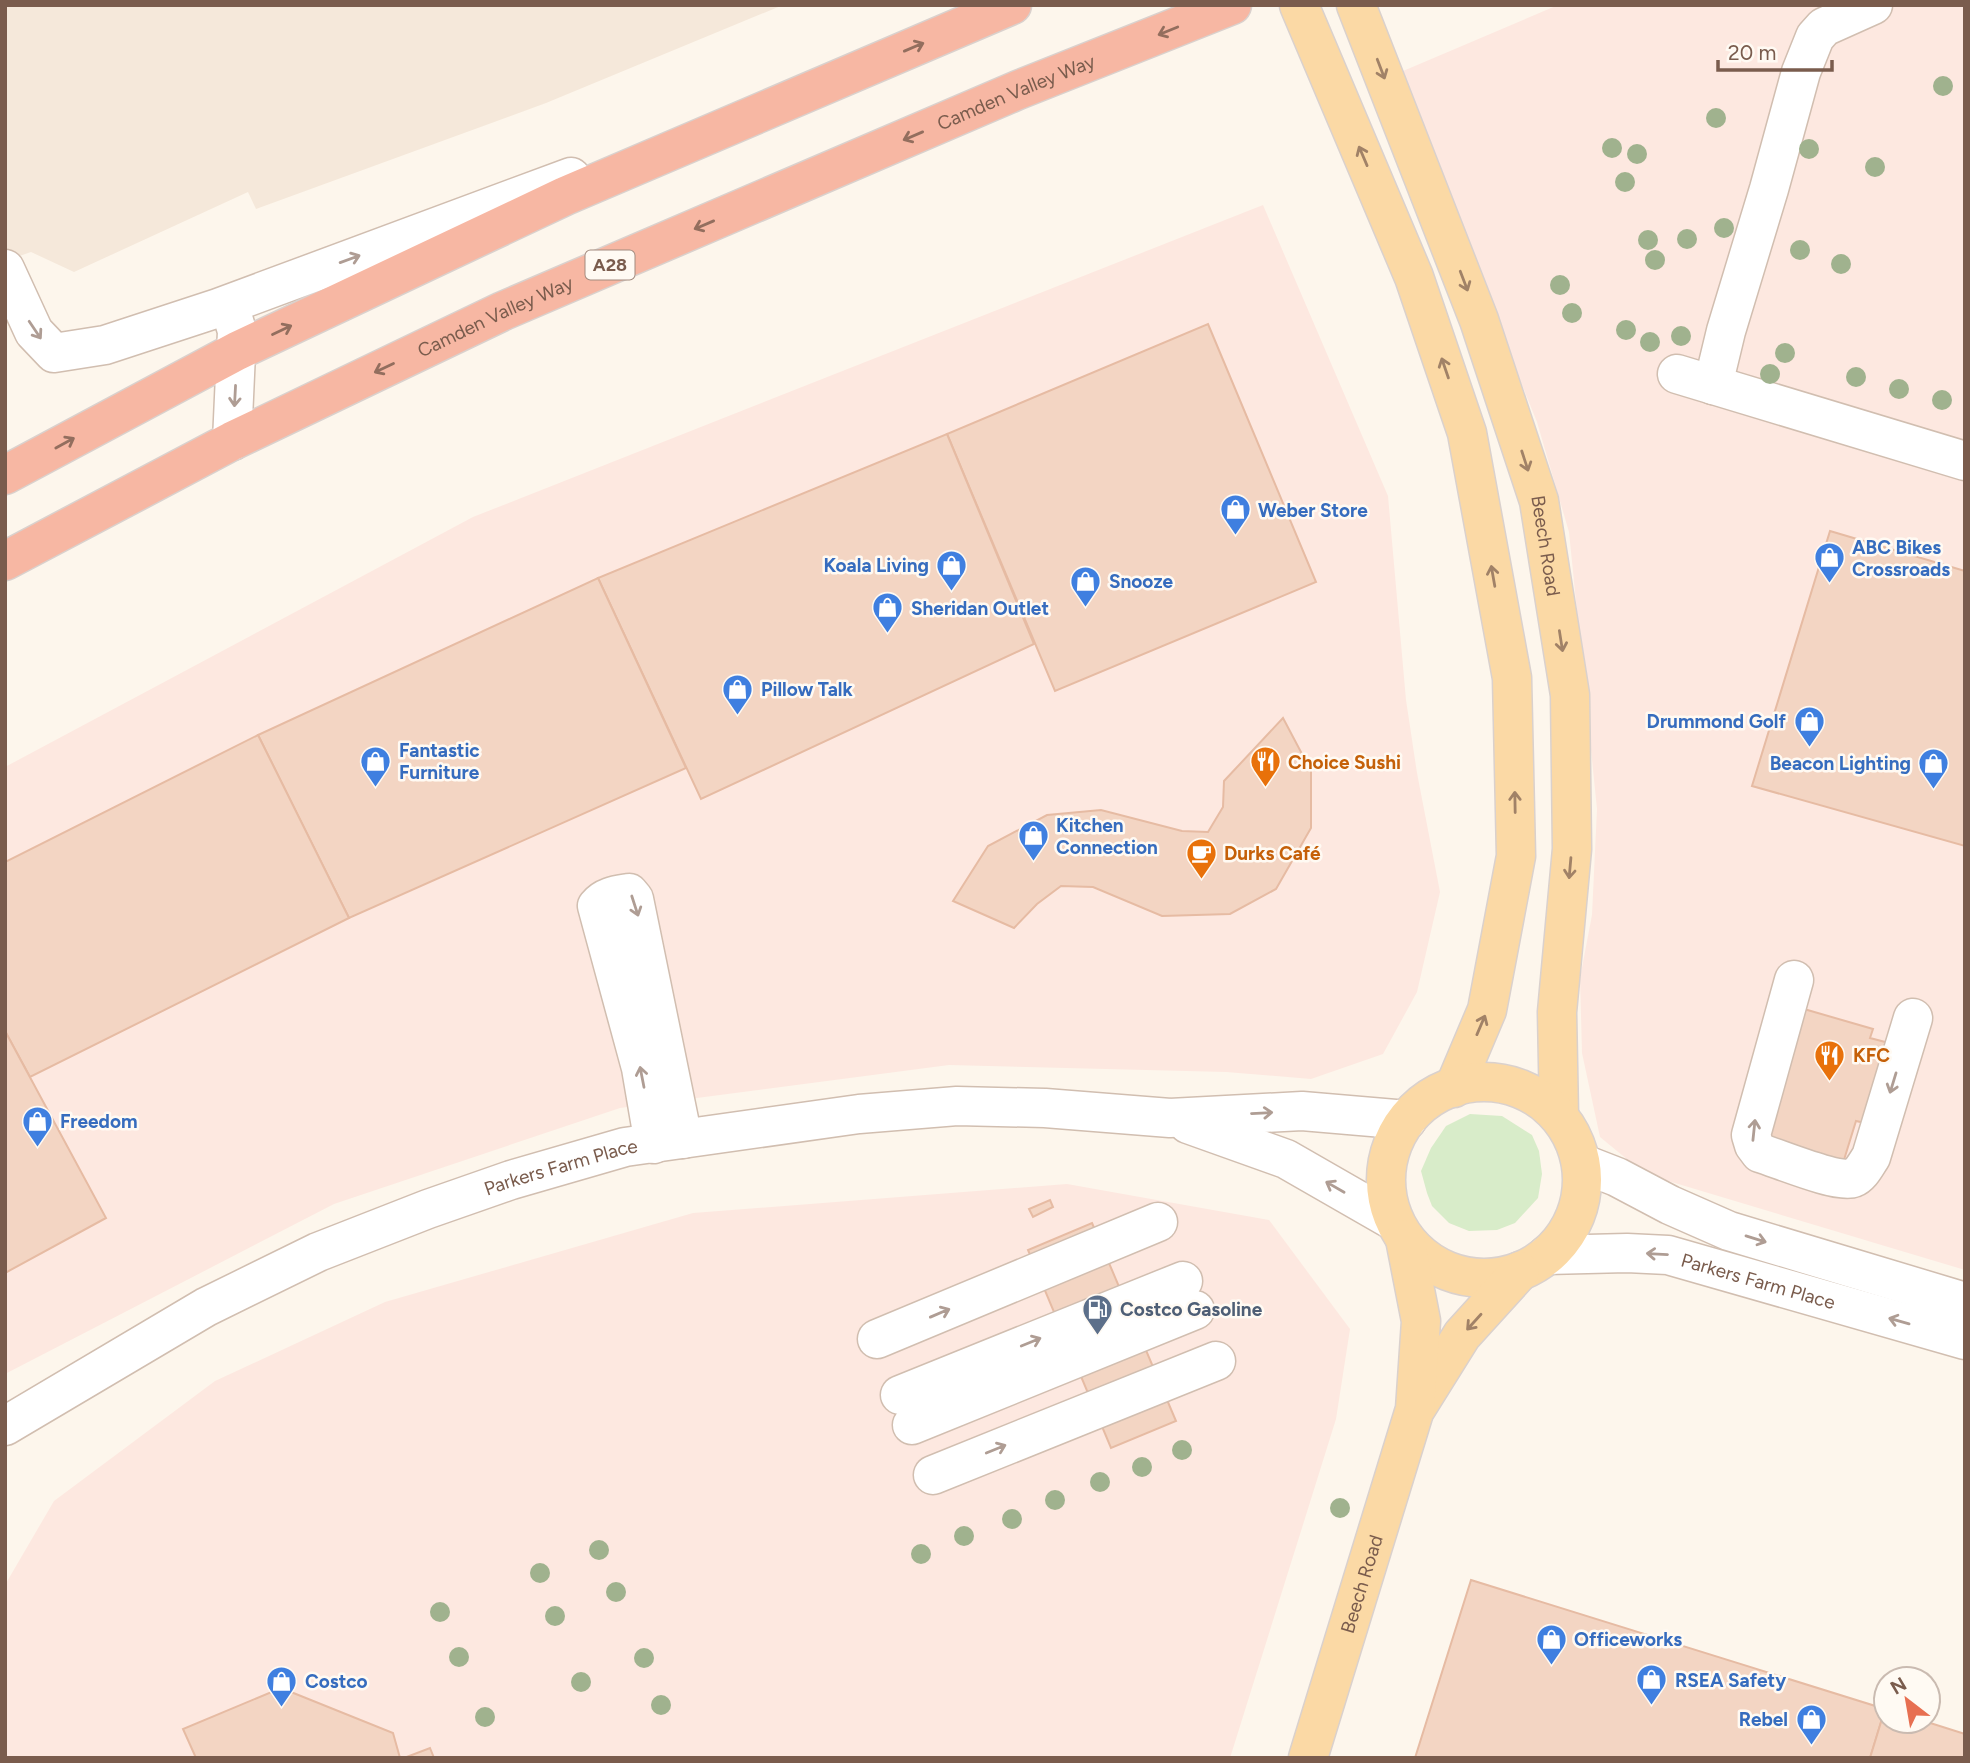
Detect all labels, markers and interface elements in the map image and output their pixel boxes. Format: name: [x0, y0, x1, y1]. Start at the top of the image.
one-way arrow: [1158, 25, 1180, 38]
scale bar: [1718, 28, 1832, 72]
one-way arrow: [903, 40, 925, 53]
text: 20 m: [1728, 40, 1776, 65]
street label: Camden Valley Way: [934, 50, 1098, 135]
one-way arrow: [1375, 57, 1388, 79]
one-way arrow: [902, 130, 924, 143]
one-way arrow: [1356, 146, 1369, 167]
one-way arrow: [693, 219, 715, 232]
road number: A28: [586, 250, 634, 279]
one-way arrow: [339, 252, 361, 264]
one-way arrow: [1458, 269, 1471, 291]
street label: Camden Valley Way: [414, 271, 577, 362]
one-way arrow: [28, 320, 42, 339]
one-way arrow: [271, 323, 292, 336]
one-way arrow: [1438, 357, 1451, 379]
one-way arrow: [374, 362, 395, 375]
one-way arrow: [228, 384, 241, 407]
one-way arrow: [54, 436, 75, 449]
one-way arrow: [1520, 450, 1533, 472]
shop icon: Weber Store: [1218, 493, 1252, 537]
street label: Beech Road: [1526, 494, 1565, 598]
place label: Weber Store: [1258, 499, 1368, 522]
place label: ABC Bikes Crossroads: [1852, 536, 1950, 581]
shop icon: ABC Bikes Crossroads: [1812, 541, 1846, 585]
shop icon: Koala Living: [935, 548, 969, 592]
place label: Koala Living: [823, 554, 929, 577]
shop icon: Snooze: [1069, 564, 1103, 608]
one-way arrow: [1486, 565, 1499, 588]
place label: Snooze: [1109, 570, 1173, 593]
shop icon: Sheridan Outlet: [871, 591, 905, 635]
place label: Sheridan Outlet: [911, 597, 1049, 620]
one-way arrow: [1555, 629, 1568, 652]
shop icon: Pillow Talk: [721, 672, 755, 716]
place label: Pillow Talk: [761, 678, 853, 701]
shop icon: Drummond Golf: [1792, 704, 1826, 748]
place label: Drummond Golf: [1647, 710, 1787, 733]
place label: Fantastic Furniture: [399, 739, 480, 784]
shop icon: Fantastic Furniture: [359, 744, 393, 788]
restaurant icon: Choice Sushi: [1248, 745, 1282, 789]
shop icon: Beacon Lighting: [1917, 746, 1951, 790]
place label: Choice Sushi: [1288, 751, 1401, 774]
place label: Beacon Lighting: [1770, 752, 1911, 775]
one-way arrow: [1508, 790, 1521, 813]
place label: Kitchen Connection: [1056, 814, 1158, 859]
shop icon: Kitchen Connection: [1016, 819, 1050, 863]
cafe icon: Durks Café: [1184, 836, 1218, 880]
place label: Durks Café: [1224, 842, 1321, 865]
one-way arrow: [1564, 856, 1577, 878]
one-way arrow: [629, 895, 642, 917]
one-way arrow: [1475, 1015, 1488, 1036]
restaurant icon: KFC: [1813, 1038, 1847, 1082]
place label: KFC: [1853, 1044, 1890, 1067]
one-way arrow: [635, 1066, 649, 1089]
one-way arrow: [1886, 1072, 1899, 1094]
shop icon: Freedom: [20, 1104, 54, 1148]
one-way arrow: [1251, 1106, 1273, 1119]
place label: Freedom: [60, 1110, 138, 1133]
one-way arrow: [1748, 1120, 1761, 1142]
street label: Parkers Farm Place: [481, 1134, 639, 1201]
one-way arrow: [1326, 1180, 1346, 1194]
one-way arrow: [1744, 1234, 1766, 1247]
one-way arrow: [1646, 1247, 1668, 1260]
street label: Parkers Farm Place: [1679, 1248, 1838, 1314]
fuel station icon: Costco Gasoline: [1080, 1292, 1114, 1336]
place label: Costco Gasoline: [1120, 1298, 1263, 1321]
one-way arrow: [928, 1306, 950, 1319]
one-way arrow: [1466, 1313, 1483, 1330]
one-way arrow: [1888, 1314, 1910, 1327]
one-way arrow: [1020, 1334, 1041, 1347]
one-way arrow: [985, 1442, 1007, 1455]
street label: Beech Road: [1336, 1532, 1388, 1636]
shop icon: Officeworks: [1534, 1622, 1568, 1666]
place label: Officeworks: [1574, 1628, 1682, 1651]
shop icon: RSEA Safety: [1635, 1663, 1669, 1707]
shop icon: Costco: [265, 1664, 299, 1708]
north arrow: [1872, 1665, 1942, 1735]
place label: RSEA Safety: [1675, 1669, 1786, 1692]
place label: Costco: [305, 1670, 368, 1693]
text: N: [1886, 1672, 1911, 1699]
shop icon: Rebel: [1794, 1702, 1828, 1746]
place label: Rebel: [1739, 1708, 1788, 1731]

